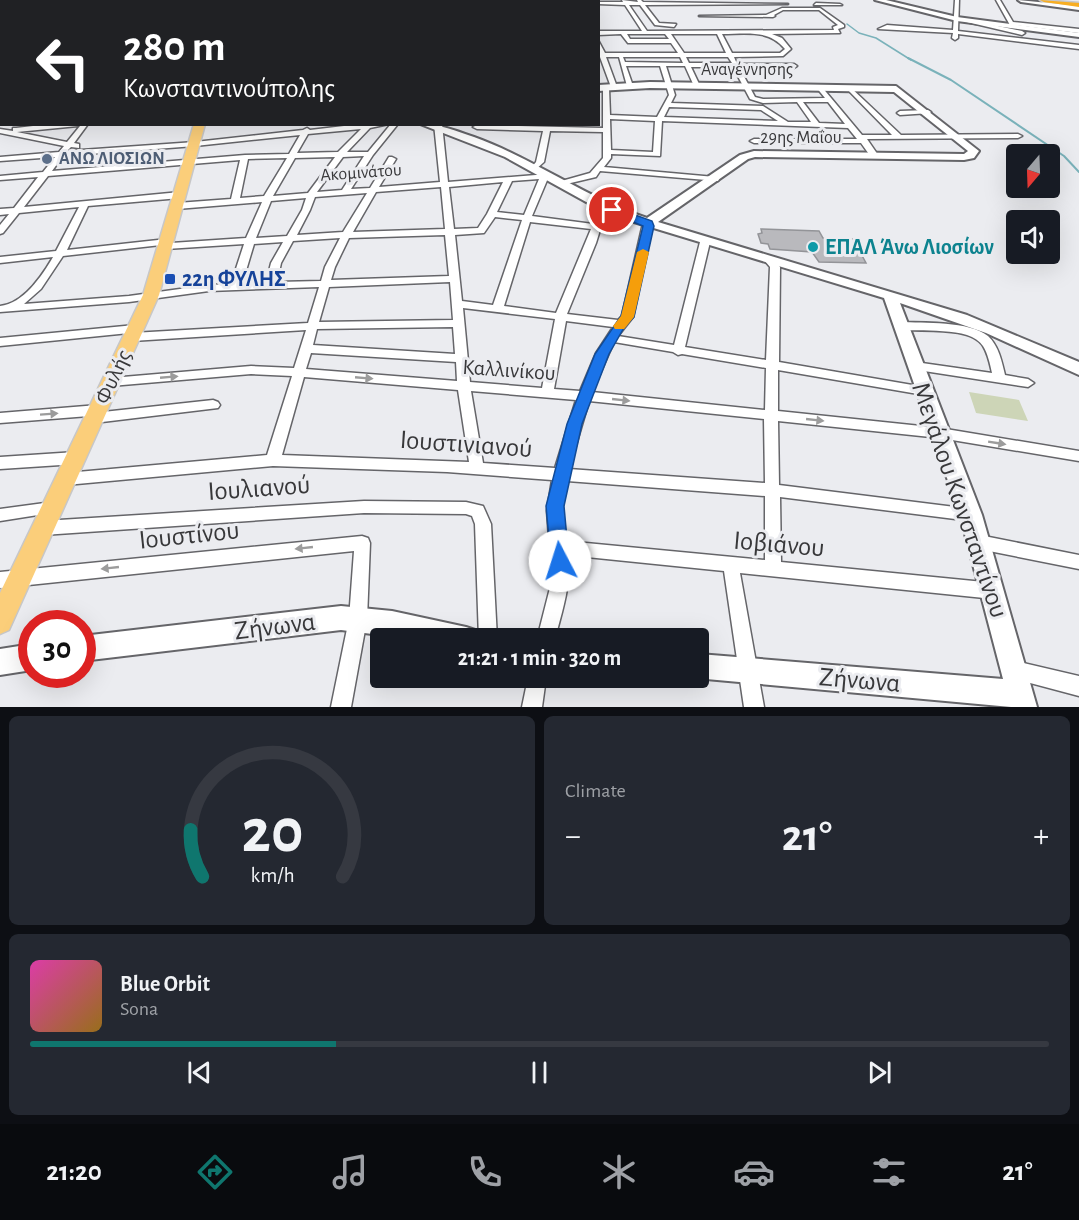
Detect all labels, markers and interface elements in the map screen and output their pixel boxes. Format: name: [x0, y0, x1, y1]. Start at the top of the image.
icon: left: [24, 24, 102, 102]
text: 280 m: [123, 26, 226, 68]
street label: Αναγέννησης: [701, 61, 793, 79]
text: Κωνσταντινούπολης: [123, 75, 335, 102]
street label: 29ης Μαΐου: [760, 129, 842, 147]
north arrow: [1006, 144, 1060, 198]
map controls: [1006, 144, 1060, 264]
place label: ΑΝΩ ΛΙΟΣΙΩΝ: [59, 150, 165, 168]
marker: ΑΝΩ ΛΙΟΣΙΩΝ: [40, 152, 54, 166]
street label: Ακομινάτου: [320, 161, 402, 185]
pin: [586, 184, 637, 235]
icon: arrive: [595, 193, 628, 226]
button: sound: [1006, 210, 1060, 264]
place label: ΕΠΑΛ Άνω Λιοσίων: [825, 236, 994, 258]
marker: ΕΠΑΛ Άνω Λιοσίων: [806, 240, 820, 254]
place label: 22η ΦΥΛΗΣ: [182, 268, 286, 290]
marker: 22η ΦΥΛΗΣ: [163, 272, 177, 286]
street label: Φυλής: [91, 347, 135, 407]
street label: Καλλινίκου: [462, 356, 556, 384]
one-way arrow: [160, 372, 179, 382]
one-way arrow: [354, 373, 373, 383]
street label: Μεγάλου Κωνσταντίνου: [907, 379, 1013, 621]
one-way arrow: [611, 395, 630, 405]
one-way arrow: [39, 409, 58, 419]
one-way arrow: [805, 415, 824, 425]
street label: Ιουστινιανού: [399, 426, 533, 462]
one-way arrow: [988, 438, 1007, 447]
street label: Ιουλιανού: [207, 471, 311, 505]
street label: Ιουστίνου: [137, 516, 241, 554]
street label: Ιοβιάνου: [732, 527, 826, 561]
position arrow: [528, 529, 592, 593]
one-way arrow: [295, 544, 314, 553]
one-way arrow: [101, 563, 120, 573]
street label: Ζήνωνα: [233, 608, 317, 644]
speed limit sign: 30: [18, 610, 96, 688]
text: 21:21 · 1 min · 320 m: [458, 647, 621, 669]
street label: Ζήνωνα: [818, 663, 902, 697]
text: Climate: [565, 781, 626, 801]
text: 20: [241, 801, 303, 863]
text: 21°: [782, 814, 832, 859]
text: −: [565, 820, 581, 853]
text: +: [1033, 820, 1049, 853]
text: km/h: [250, 866, 294, 887]
text: Blue Orbit: [120, 973, 210, 995]
text: Sona: [120, 999, 158, 1019]
icon: previous: [183, 1056, 216, 1089]
icon: pause: [523, 1056, 556, 1089]
icon: next: [863, 1056, 896, 1089]
icon: directions: [194, 1151, 236, 1193]
icon: music: [329, 1151, 371, 1193]
icon: phone: [464, 1151, 506, 1193]
icon: climate: [598, 1151, 640, 1193]
icon: car: [733, 1151, 775, 1193]
icon: filters: [868, 1151, 910, 1193]
text: 21:20: [46, 1158, 102, 1185]
text: 21°: [1002, 1158, 1033, 1185]

